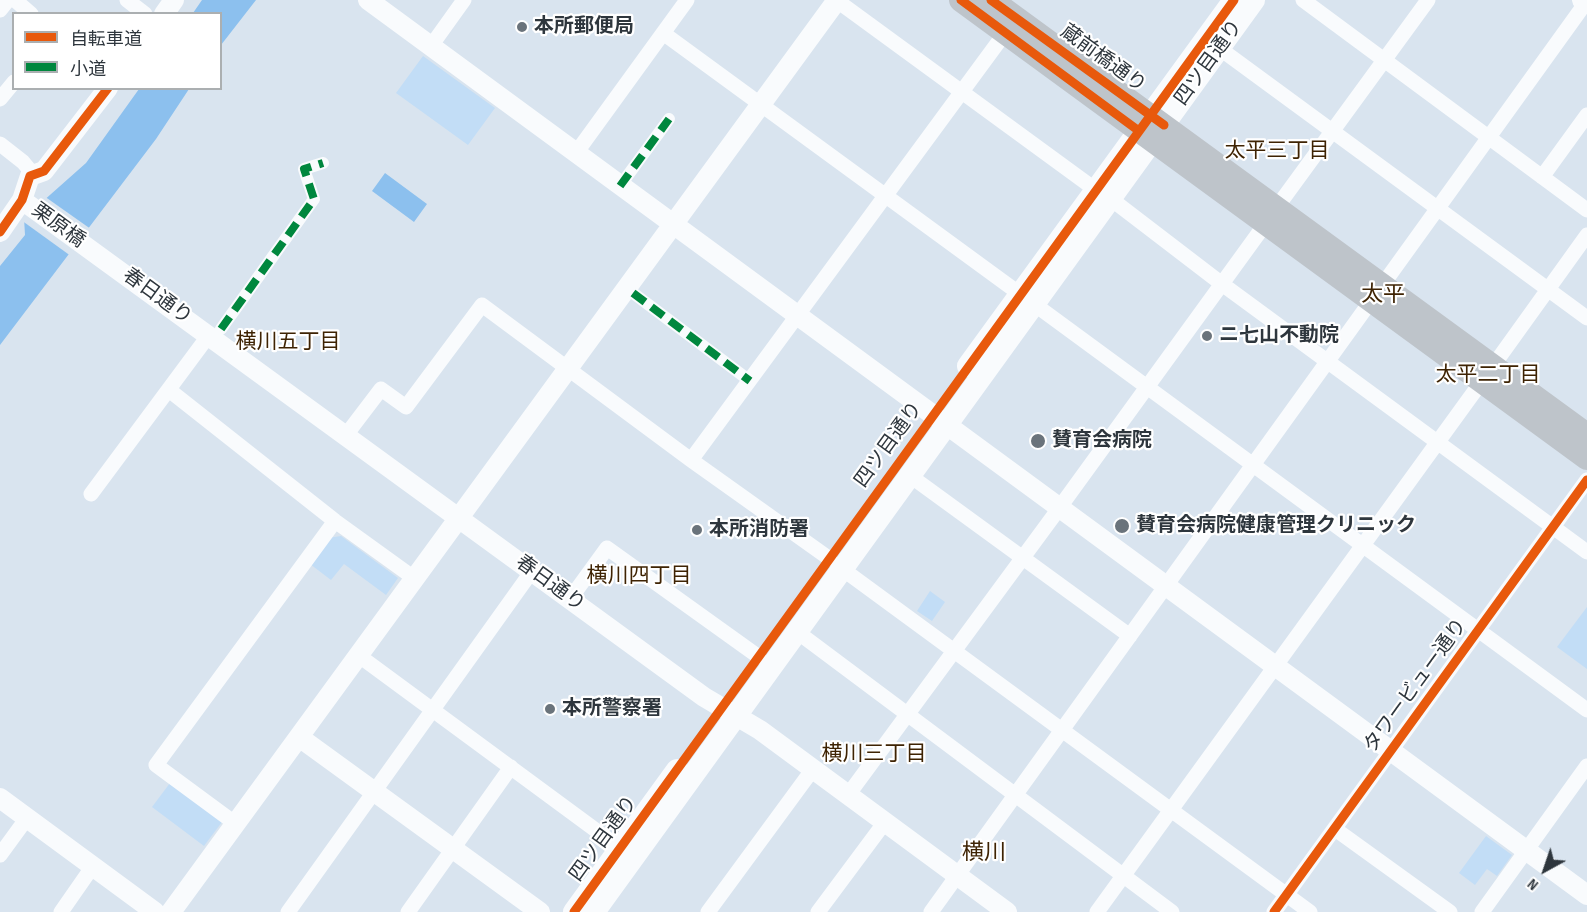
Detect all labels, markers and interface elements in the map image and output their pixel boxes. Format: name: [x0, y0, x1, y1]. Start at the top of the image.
legend: [12, 12, 222, 90]
place label: 本所郵便局: [534, 15, 634, 39]
street label: 四ツ目通り: [1170, 15, 1248, 111]
marker: 本所郵便局: [515, 20, 529, 34]
street label: 蔵前橋通り: [1055, 20, 1151, 98]
text: 自転車道: [70, 29, 142, 50]
text: 小道: [70, 59, 106, 80]
district label: 太平三丁目: [1225, 139, 1329, 165]
street label: 栗原橋: [27, 199, 89, 253]
street label: 春日通り: [118, 264, 196, 330]
district label: 太平: [1361, 282, 1405, 308]
place label: ニ七山不動院: [1219, 324, 1339, 348]
marker: ニ七山不動院: [1200, 329, 1214, 343]
district label: 横川五丁目: [236, 330, 340, 356]
district label: 太平二丁目: [1436, 363, 1540, 389]
street label: 四ツ目通り: [850, 397, 928, 493]
place label: 賛育会病院: [1052, 429, 1152, 453]
marker: 賛育会病院: [1029, 432, 1047, 450]
place label: 賛育会病院健康管理クリニック: [1136, 514, 1416, 538]
marker: 賛育会病院健康管理クリニック: [1113, 517, 1131, 535]
place label: 本所消防署: [709, 518, 809, 542]
marker: 本所消防署: [690, 523, 704, 537]
street label: 春日通り: [511, 551, 589, 617]
district label: 横川四丁目: [587, 564, 691, 590]
street label: タワービュー通り: [1359, 614, 1473, 758]
place label: 本所警察署: [562, 697, 662, 721]
marker: 本所警察署: [543, 702, 557, 716]
district label: 横川三丁目: [822, 742, 926, 768]
street label: 四ツ目通り: [565, 791, 643, 887]
district label: 横川: [962, 840, 1006, 866]
north arrow: [1515, 840, 1575, 900]
text: N: [1524, 874, 1542, 894]

